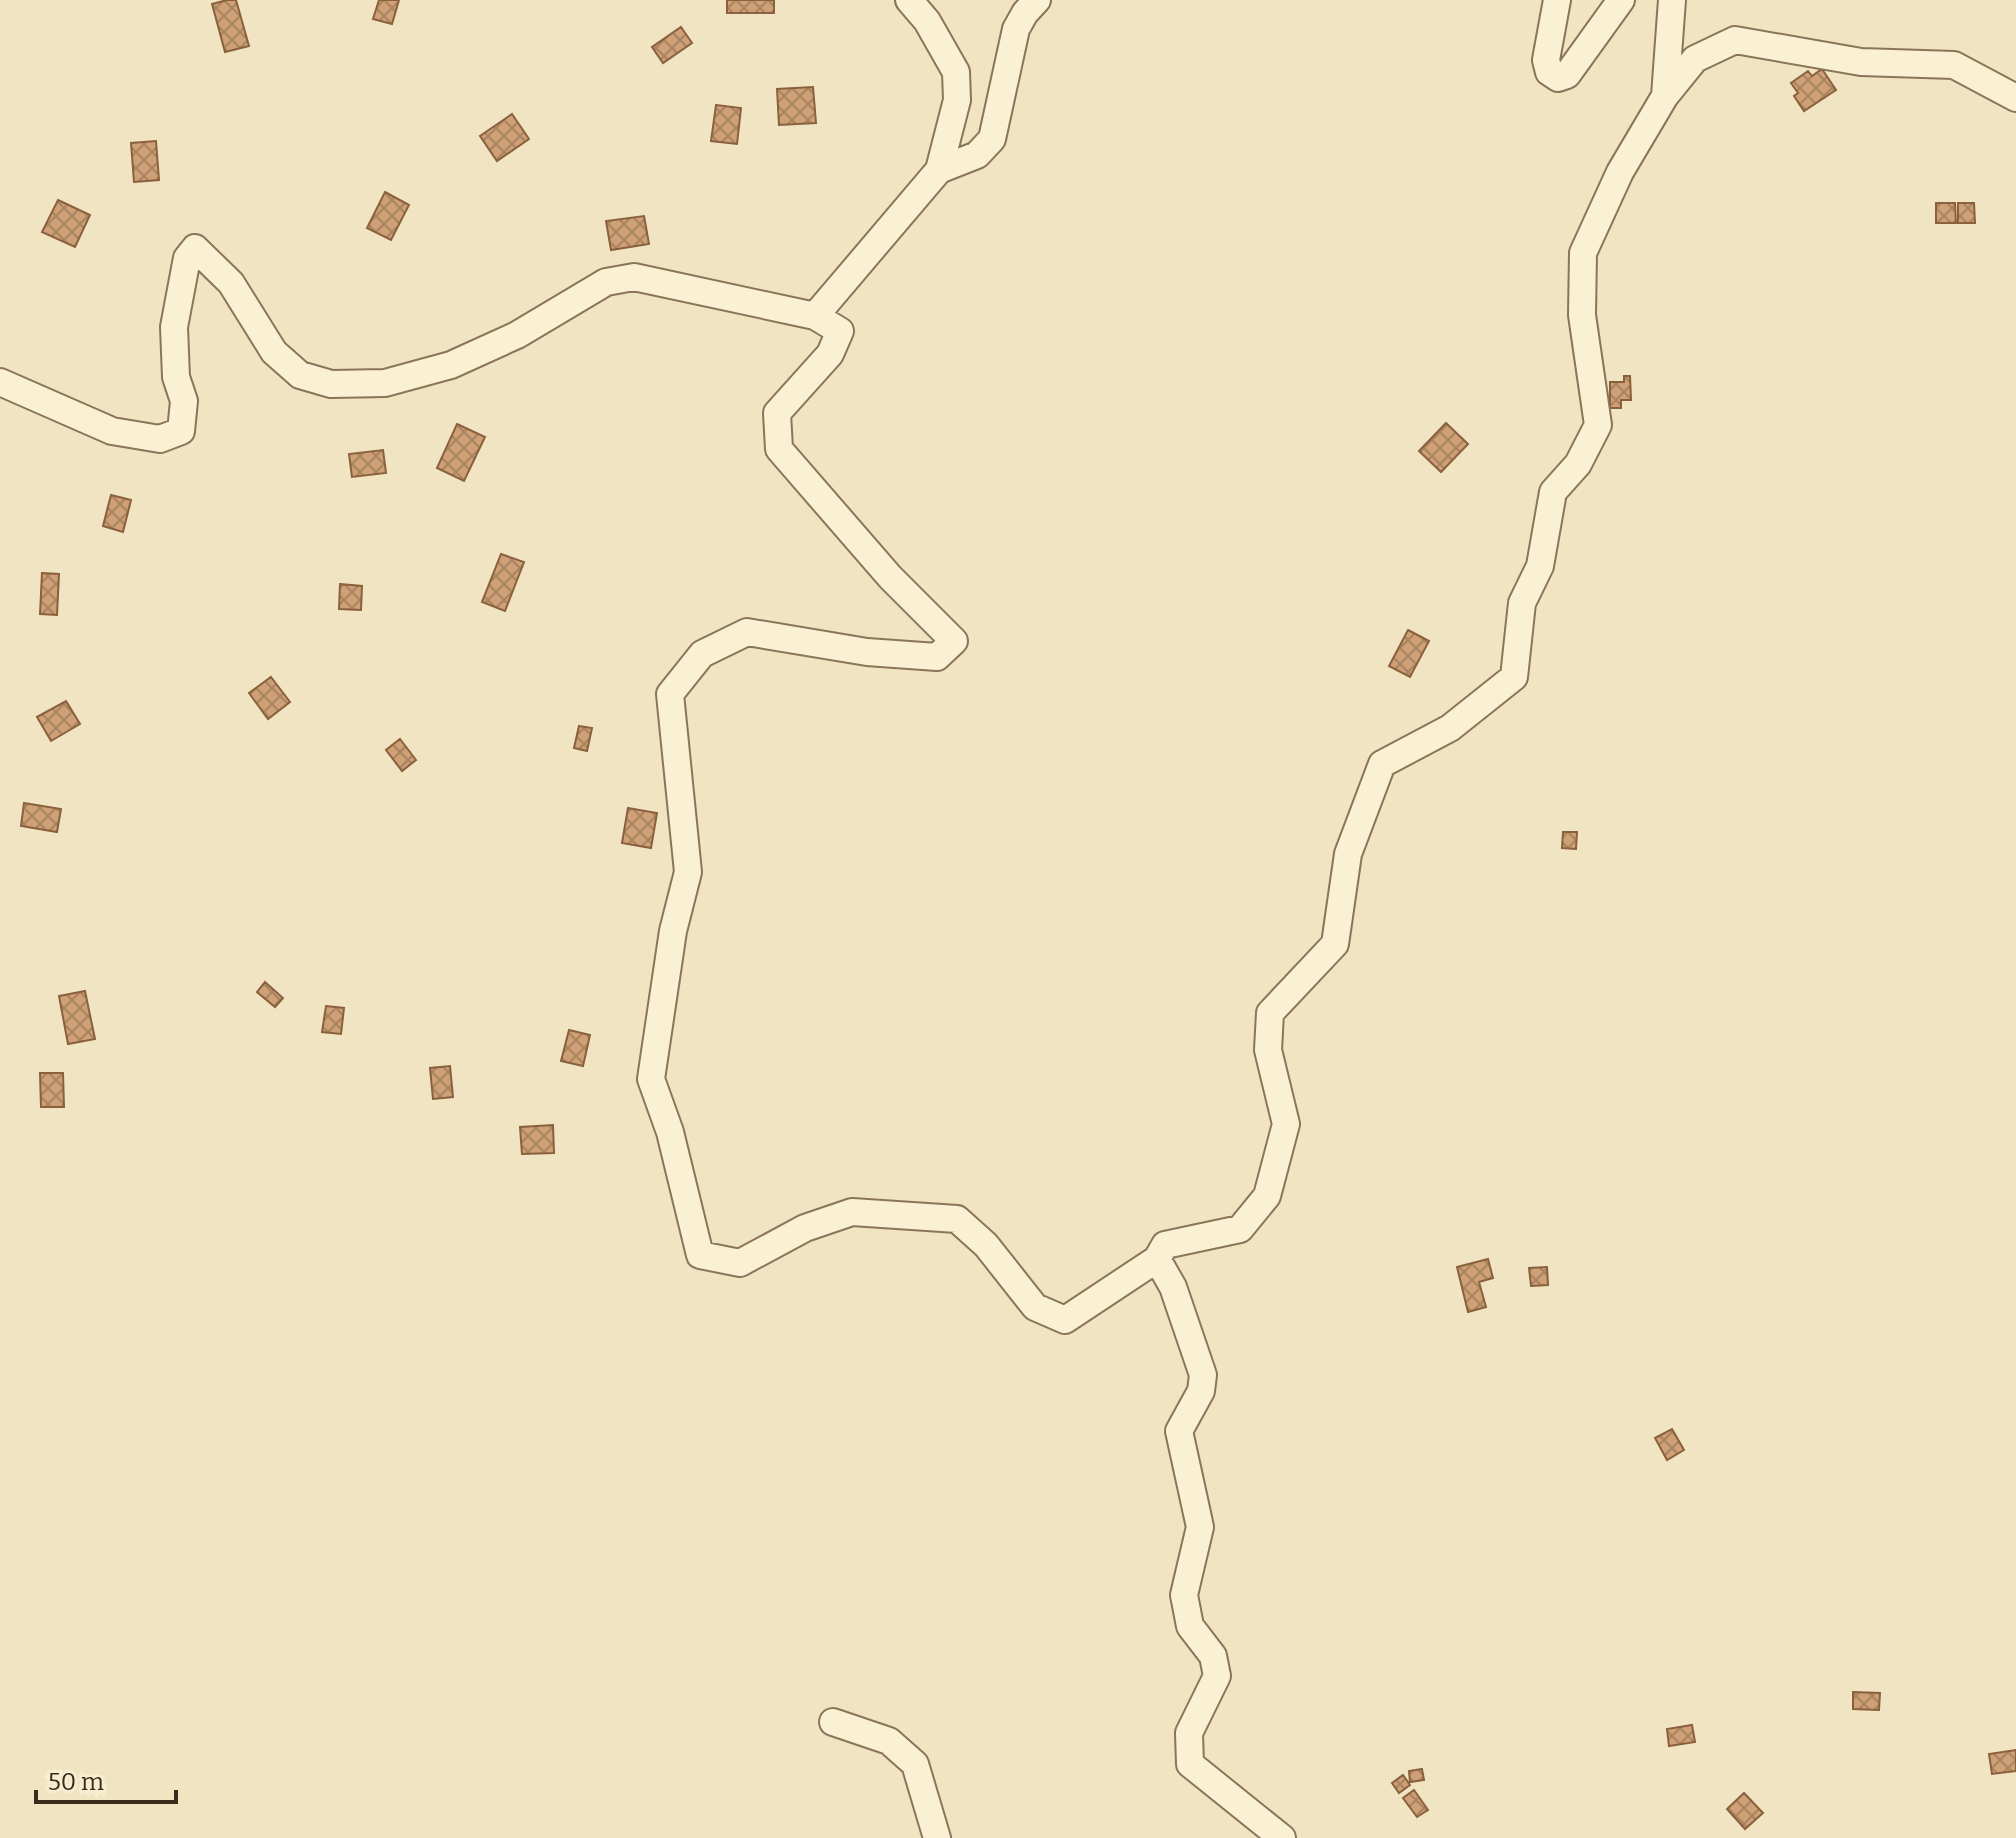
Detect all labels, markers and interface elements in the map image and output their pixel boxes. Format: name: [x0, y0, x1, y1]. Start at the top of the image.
scale bar: [36, 1754, 176, 1804]
text: 50 m: [48, 1768, 104, 1796]

